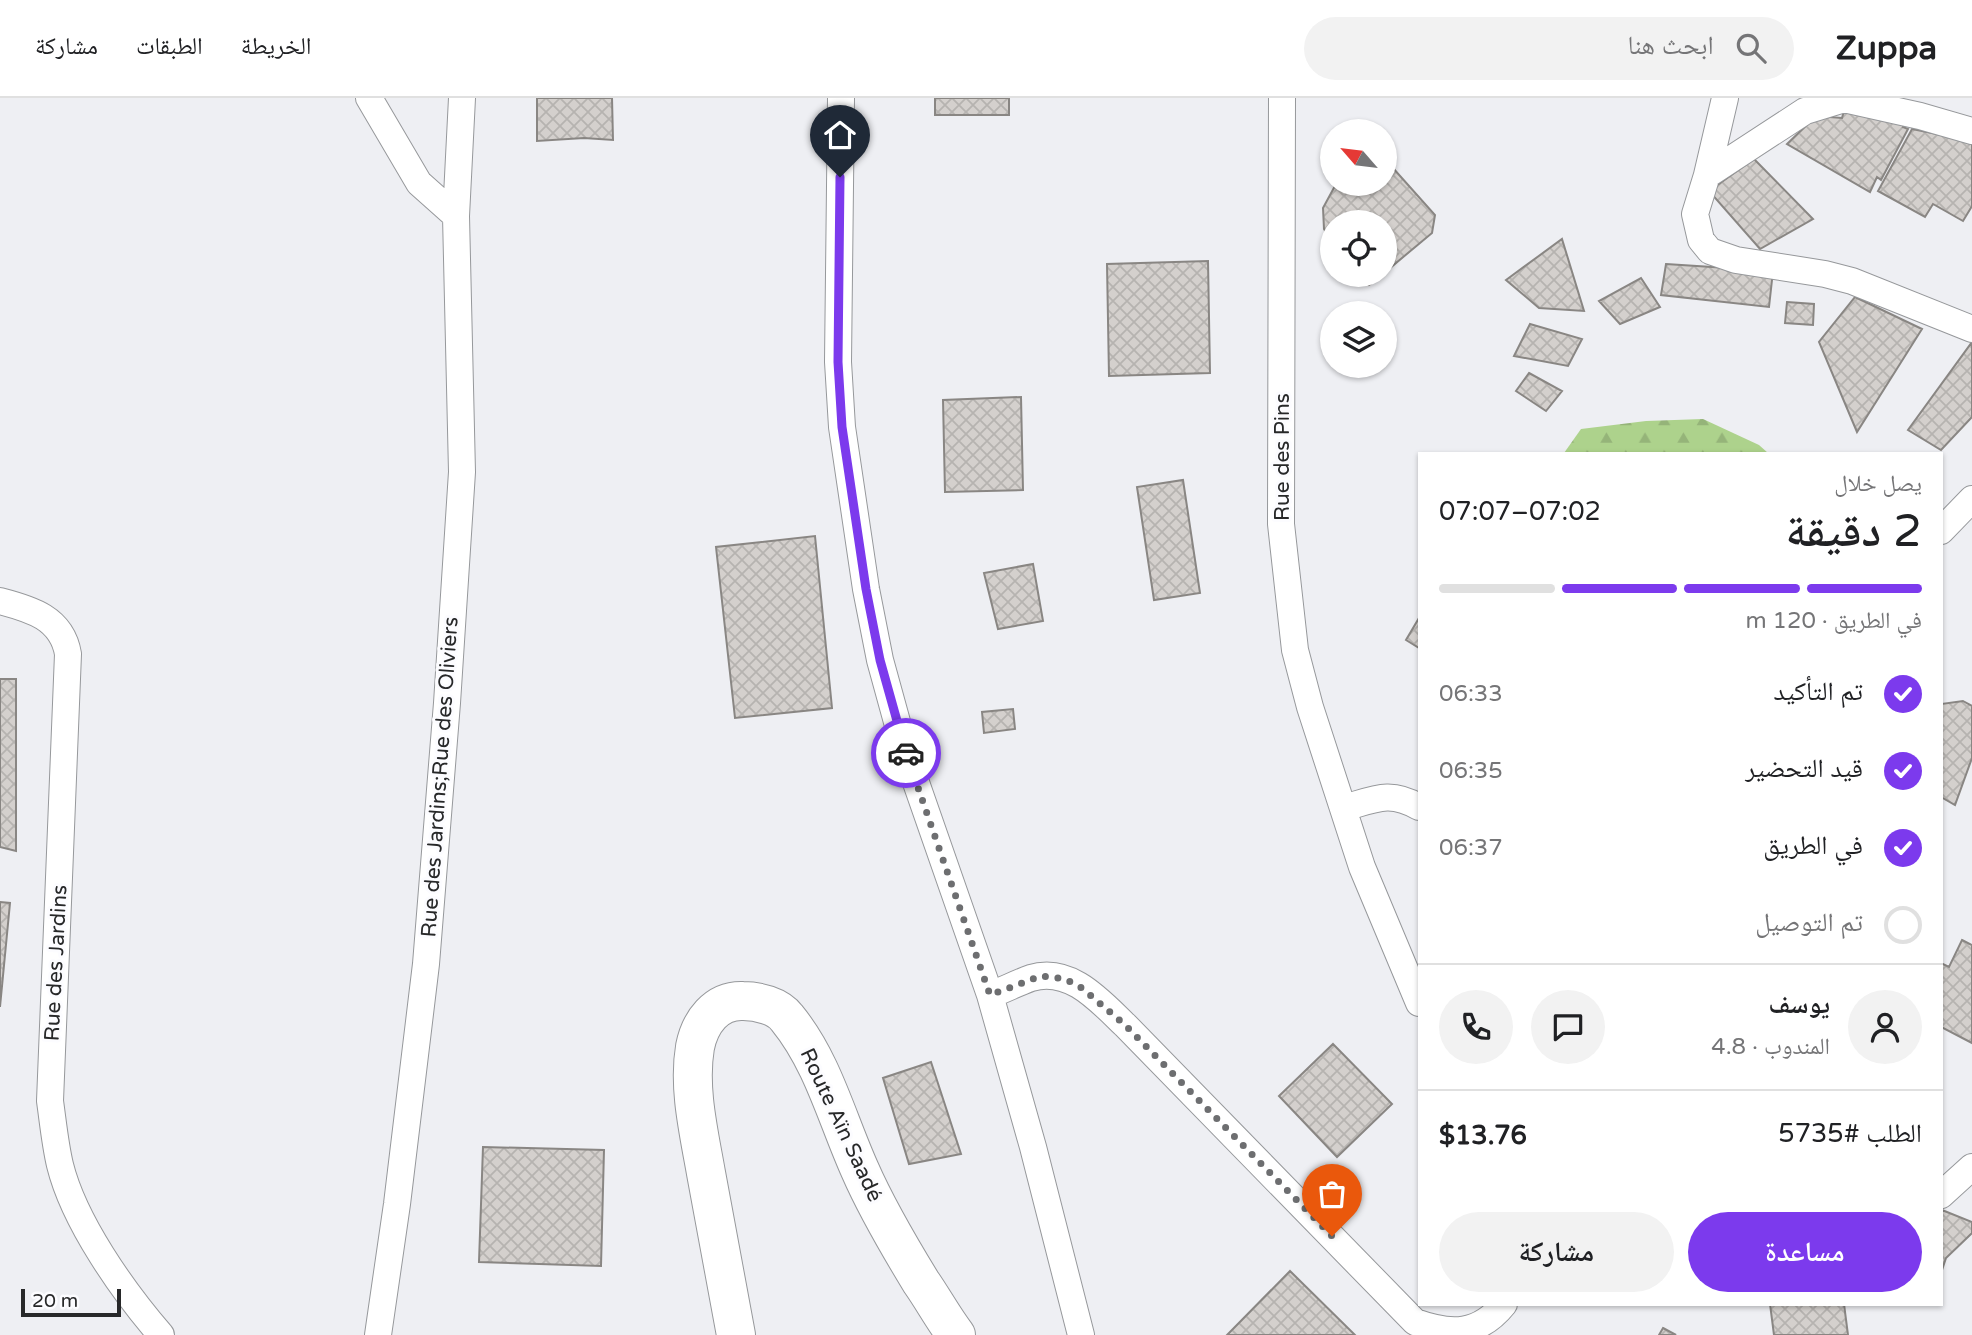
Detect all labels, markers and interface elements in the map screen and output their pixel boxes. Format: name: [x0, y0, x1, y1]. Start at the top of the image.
search box: [1304, 17, 1794, 80]
icon: search: [1732, 29, 1770, 67]
text: Zuppa: [1836, 29, 1937, 68]
text: ابحث هنا: [1628, 30, 1714, 61]
text: مشاركة: [35, 32, 98, 61]
text: الطبقات: [136, 32, 203, 61]
text: الخريطة: [241, 32, 311, 61]
pin: [810, 105, 870, 177]
icon: home: [821, 116, 859, 154]
north arrow: [1320, 119, 1396, 196]
map controls: [1320, 119, 1397, 378]
button: locate: [1320, 210, 1397, 287]
button: layers: [1320, 301, 1397, 378]
street label: Rue des Pins: [1270, 393, 1295, 521]
text: يصل خلال: [1834, 470, 1922, 498]
text: 07:02–07:07: [1439, 496, 1601, 527]
text: 2 دقيقة: [1786, 504, 1922, 559]
text: في الطريق · 120 m: [1745, 607, 1922, 635]
street label: Rue des Jardins;Rue des Oliviers: [416, 616, 464, 938]
icon: check: [1884, 675, 1922, 713]
text: تم التأكيد: [1773, 676, 1863, 707]
text: 06:33: [1439, 680, 1503, 708]
courier: [871, 718, 941, 788]
icon: car: [887, 734, 925, 772]
icon: check: [1884, 752, 1922, 790]
text: قيد التحضير: [1745, 753, 1863, 784]
text: 06:35: [1439, 757, 1503, 785]
icon: check: [1884, 829, 1922, 867]
text: في الطريق: [1763, 830, 1863, 861]
text: 06:37: [1439, 834, 1503, 862]
street label: Rue des Jardins: [39, 884, 73, 1042]
text: تم التوصيل: [1755, 907, 1863, 938]
text: يوسف: [1769, 989, 1830, 1020]
button: phone: [1439, 990, 1513, 1064]
button: chat: [1531, 990, 1605, 1064]
button: person: [1848, 990, 1922, 1064]
text: المندوب · 4.8: [1711, 1033, 1830, 1061]
street label: Route Aïn Saadé: [795, 1044, 888, 1206]
text: الطلب #5735: [1778, 1118, 1922, 1149]
text: $13.76: [1439, 1120, 1527, 1151]
pin: [1302, 1164, 1362, 1236]
icon: bag: [1313, 1175, 1351, 1213]
button: مشاركة: [1439, 1212, 1674, 1292]
button: مساعدة: [1688, 1212, 1922, 1292]
scale bar: [21, 1286, 121, 1318]
text: 20 m: [32, 1290, 78, 1312]

